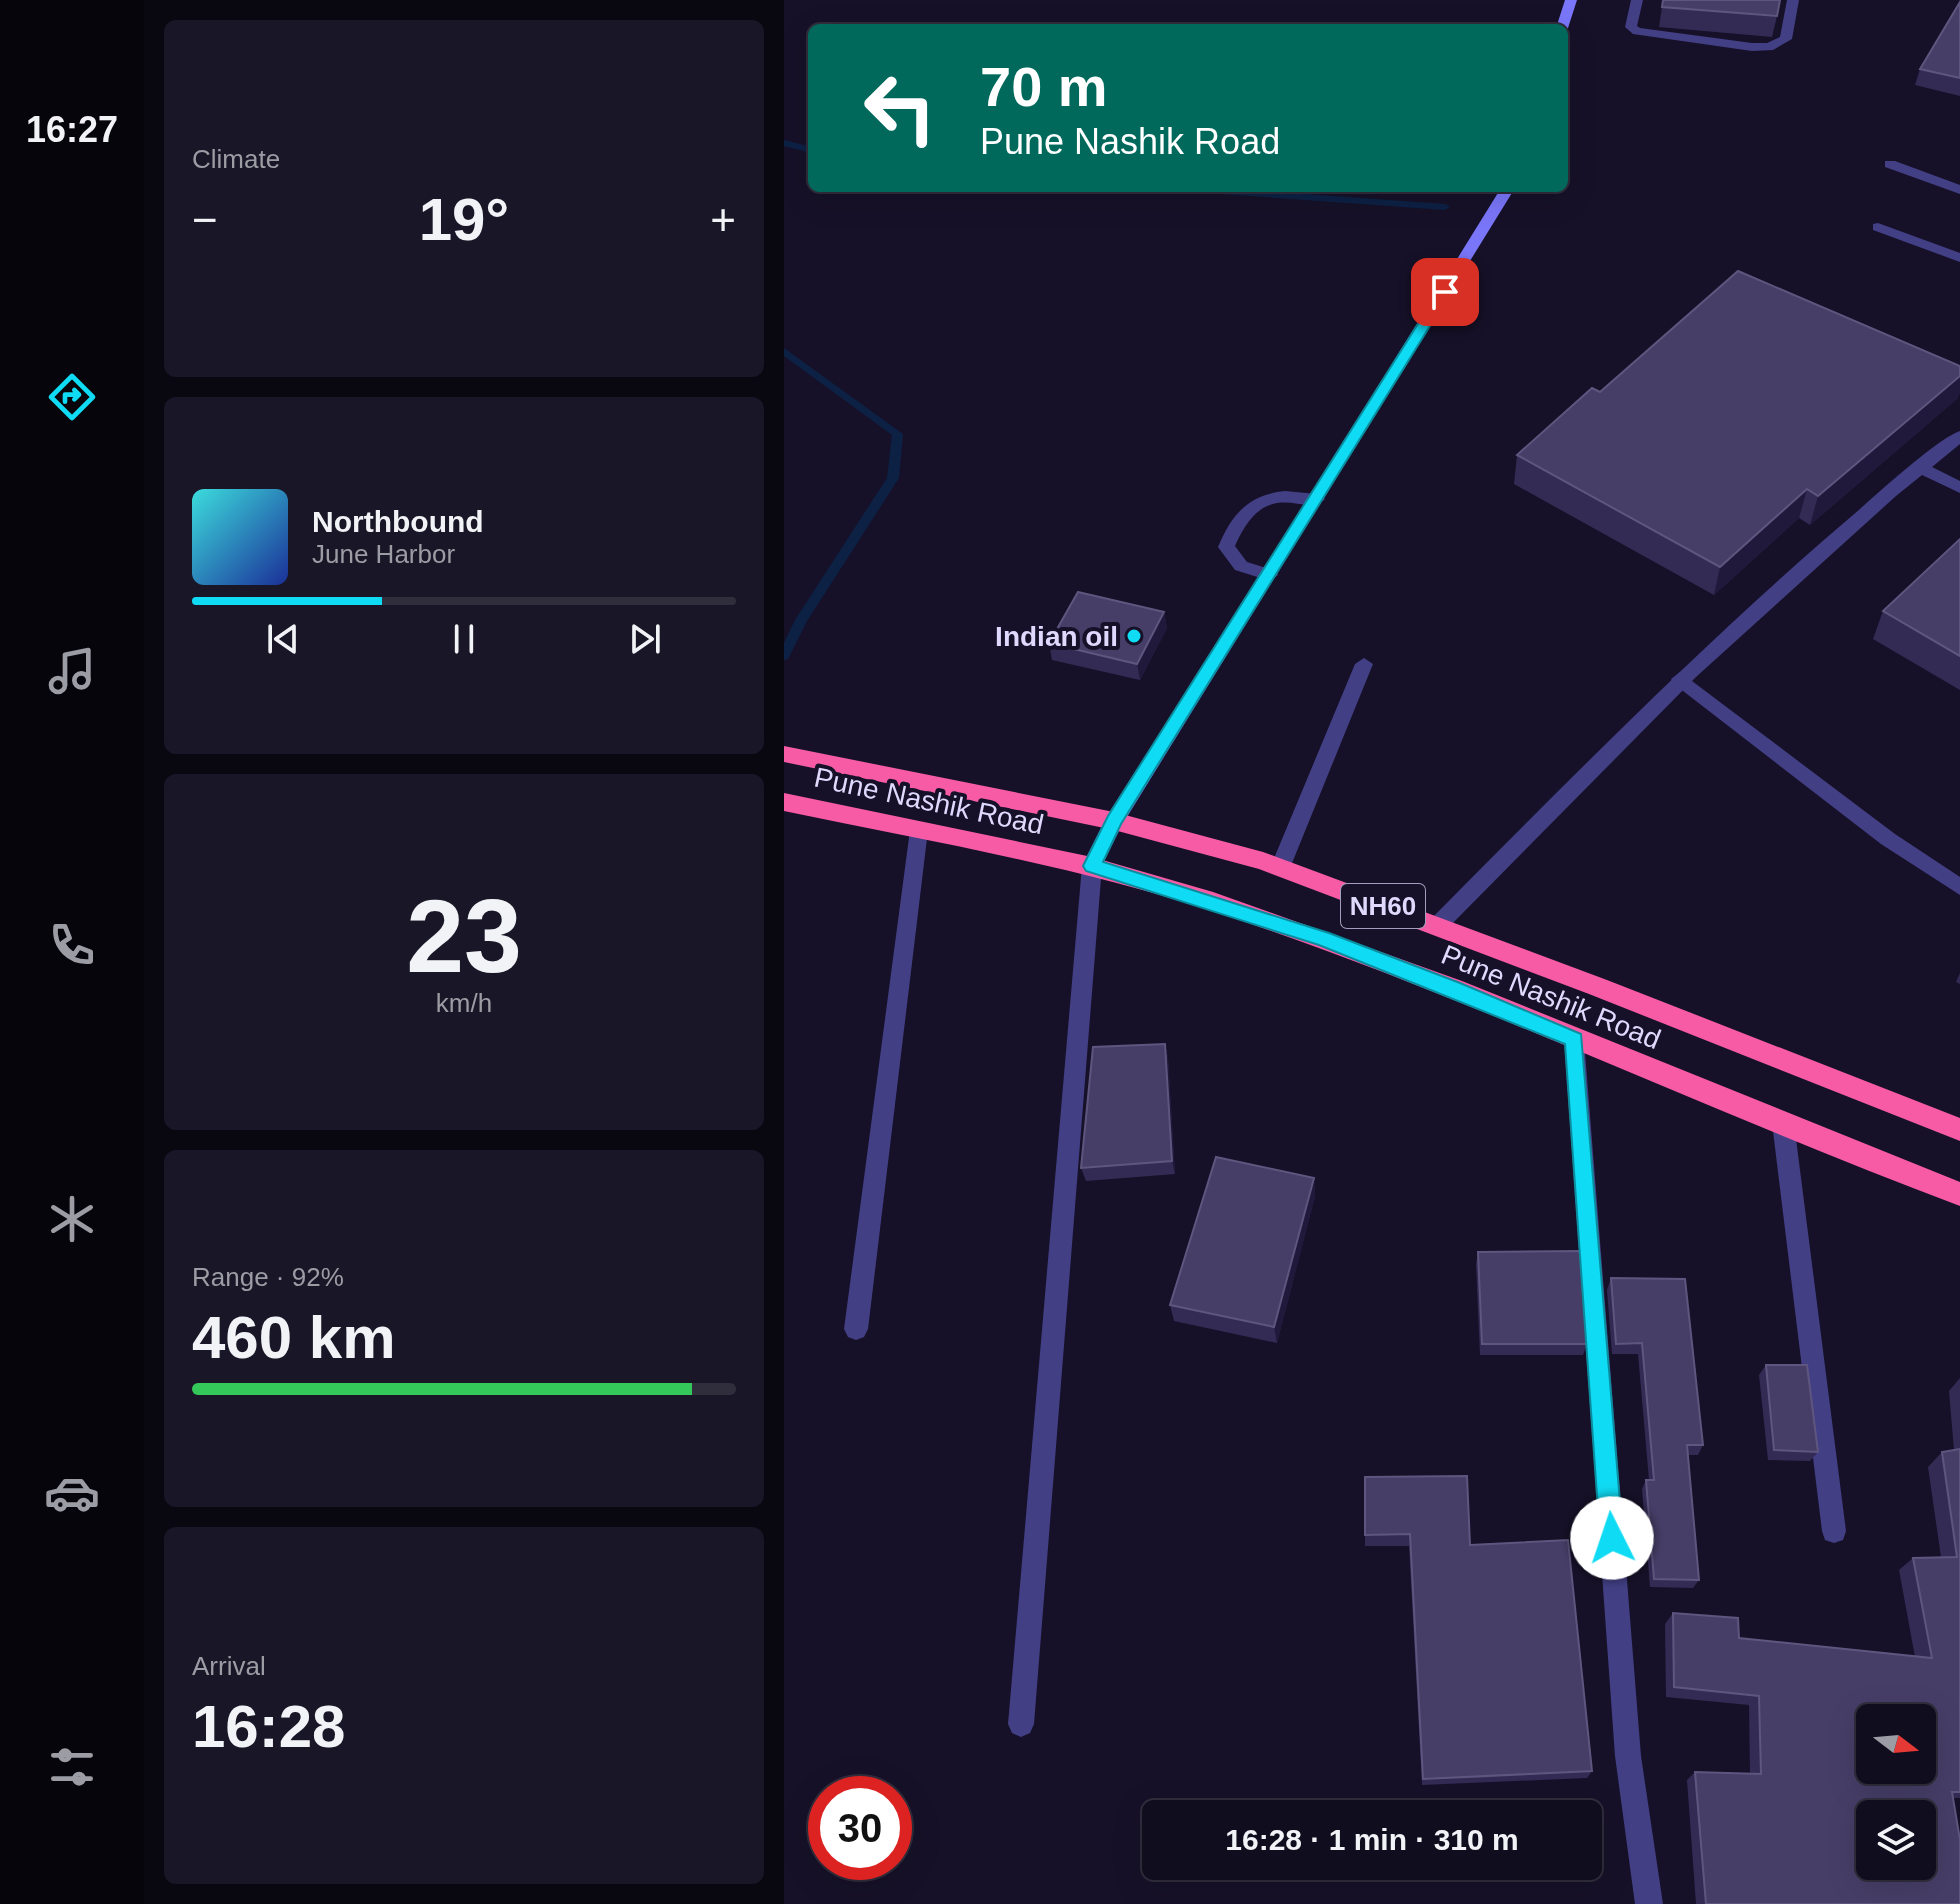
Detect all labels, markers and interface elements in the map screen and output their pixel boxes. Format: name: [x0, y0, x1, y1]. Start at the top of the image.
text: 70 m: [980, 55, 1108, 118]
icon: left: [848, 56, 952, 160]
text: 16:27: [26, 109, 118, 150]
text: Pune Nashik Road: [980, 121, 1280, 162]
text: Climate: [192, 144, 280, 174]
text: 19°: [419, 186, 509, 253]
text: −: [192, 195, 218, 244]
text: +: [710, 195, 736, 244]
pin: [1411, 258, 1479, 326]
icon: arrive: [1423, 270, 1467, 314]
icon: directions: [44, 369, 100, 425]
text: Northbound: [312, 505, 484, 538]
text: June Harbor: [312, 539, 455, 569]
icon: previous: [261, 617, 305, 661]
icon: pause: [442, 617, 486, 661]
icon: next: [623, 617, 667, 661]
place label: Indian oil: [995, 621, 1118, 652]
marker: Indian oil: [1125, 627, 1143, 645]
icon: music: [44, 643, 100, 699]
street label: Pune Nashik Road: [812, 762, 1046, 840]
text: 23: [406, 878, 522, 994]
road number: NH60: [1341, 884, 1425, 928]
icon: phone: [44, 917, 100, 973]
street label: Pune Nashik Road: [1437, 939, 1665, 1055]
text: km/h: [436, 988, 492, 1018]
icon: climate: [44, 1191, 100, 1247]
text: Range · 92%: [192, 1262, 344, 1292]
text: 460 km: [192, 1304, 396, 1371]
icon: car: [44, 1465, 100, 1521]
position arrow: [1570, 1496, 1654, 1580]
text: Arrival: [192, 1651, 266, 1681]
text: 16:28: [192, 1693, 345, 1760]
north arrow: [1856, 1704, 1936, 1784]
map controls: [1856, 1704, 1936, 1880]
icon: filters: [44, 1739, 100, 1795]
speed limit sign: 30: [808, 1776, 912, 1880]
button: layers: [1856, 1800, 1936, 1880]
text: 16:28 · 1 min · 310 m: [1225, 1823, 1519, 1856]

